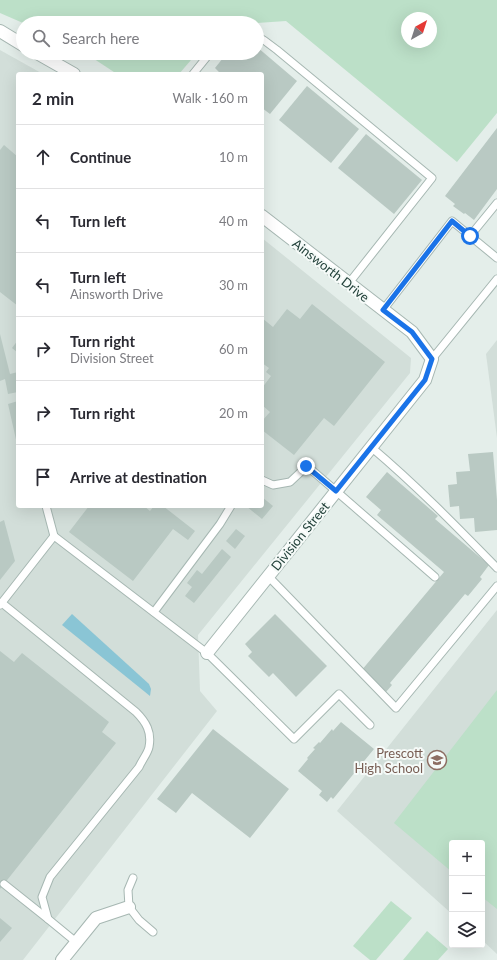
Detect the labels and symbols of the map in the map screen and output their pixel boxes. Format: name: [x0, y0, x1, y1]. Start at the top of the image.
north arrow: [401, 12, 437, 48]
route start: [461, 227, 479, 245]
street label: Ainsworth Drive: [289, 235, 373, 305]
route end: [297, 457, 315, 475]
street label: Division Street: [267, 498, 333, 574]
place label: Prescott High School: [354, 745, 423, 776]
school or university icon: Prescott High School: [426, 749, 448, 771]

